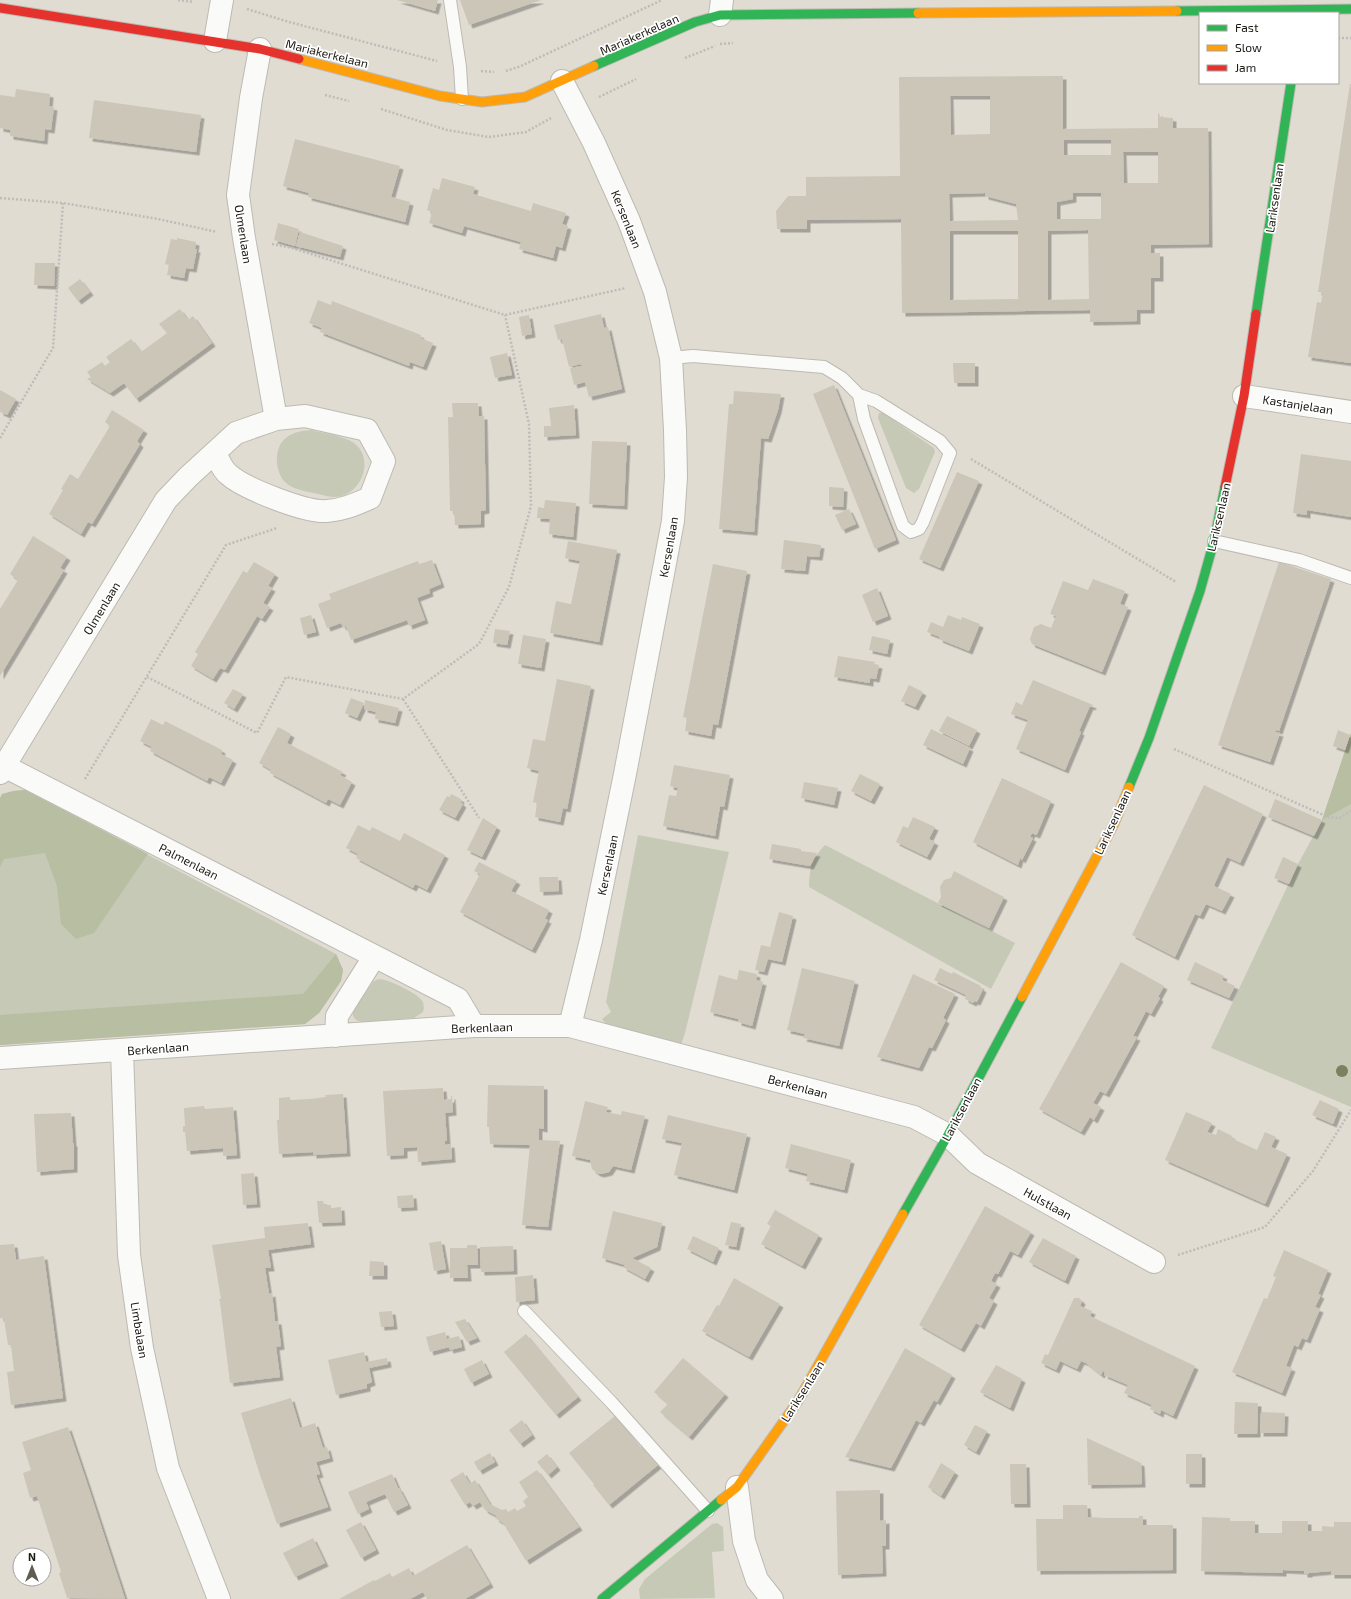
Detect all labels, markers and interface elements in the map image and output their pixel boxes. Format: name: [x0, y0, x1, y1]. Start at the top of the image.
street label: Mariakerkelaan: [597, 10, 681, 58]
legend: [1199, 12, 1339, 84]
text: Fast: [1235, 20, 1259, 34]
street label: Mariakerkelaan: [284, 36, 370, 70]
text: Slow: [1235, 40, 1262, 54]
text: Jam: [1235, 60, 1256, 74]
street label: Lariksenlaan: [1262, 162, 1286, 234]
street label: Kersenlaan: [609, 188, 645, 250]
street label: Olmenlaan: [232, 204, 256, 264]
street label: Kastanjelaan: [1262, 392, 1334, 417]
street label: Lariksenlaan: [1203, 481, 1233, 553]
street label: Kersenlaan: [656, 516, 680, 578]
street label: Olmenlaan: [80, 579, 122, 637]
street label: Lariksenlaan: [1091, 787, 1133, 857]
street label: Kersenlaan: [594, 833, 620, 896]
street label: Palmenlaan: [157, 840, 221, 882]
street label: Berkenlaan: [451, 1019, 513, 1035]
street label: Berkenlaan: [127, 1039, 189, 1057]
street label: Berkenlaan: [766, 1071, 830, 1101]
street label: Lariksenlaan: [938, 1075, 984, 1143]
street label: Hulstlaan: [1022, 1184, 1075, 1222]
street label: Limbalaan: [129, 1301, 151, 1359]
street label: Lariksenlaan: [778, 1358, 826, 1424]
north arrow: [12, 1547, 52, 1587]
text: N: [28, 1550, 36, 1563]

